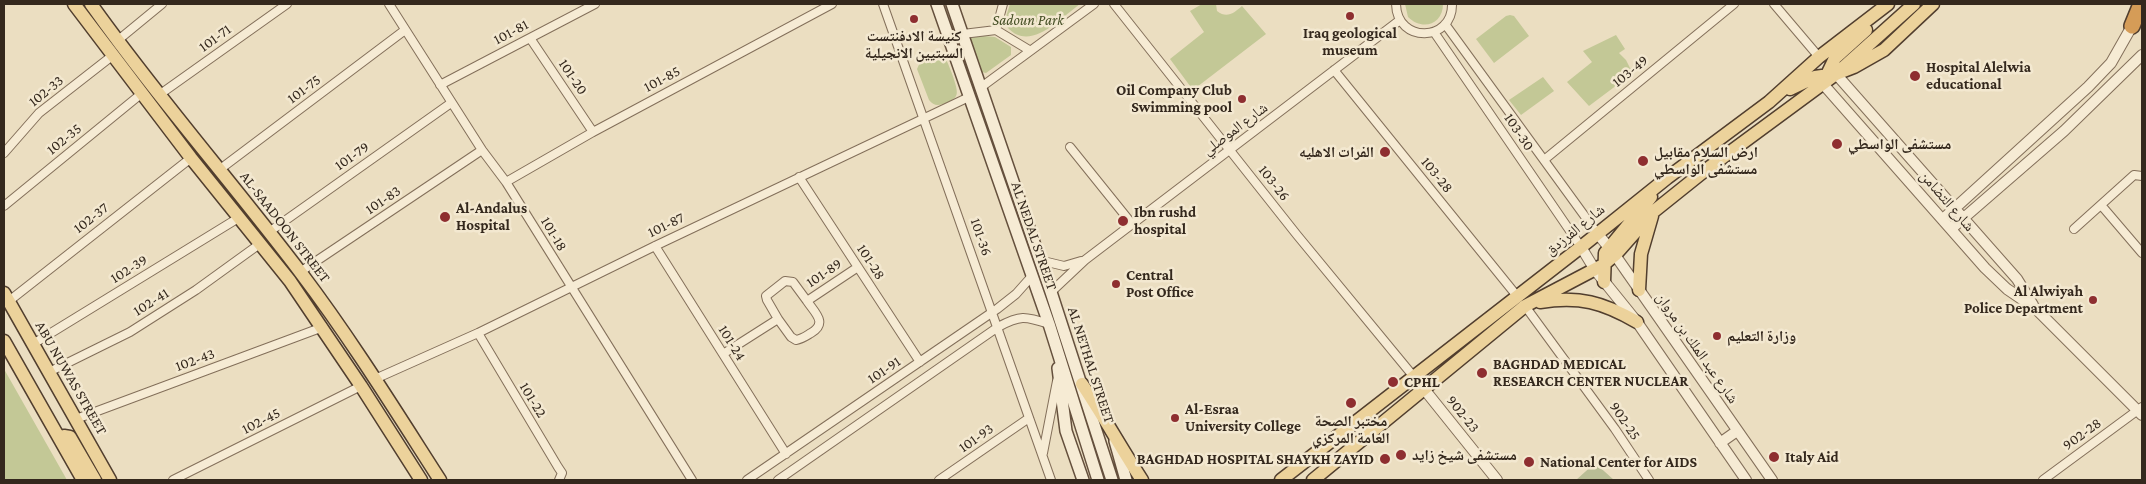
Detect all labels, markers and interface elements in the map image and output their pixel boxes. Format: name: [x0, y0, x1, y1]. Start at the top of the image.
marker: Iraq geological museum: [1344, 10, 1356, 22]
park label: Sadoun Park: [992, 11, 1064, 29]
marker: كنيسة الادفنتست السبتيين الانجيلية: [908, 13, 920, 25]
street label: 101-81: [490, 15, 532, 49]
street label: 101-71: [195, 20, 235, 56]
place label: Iraq geological museum: [1303, 24, 1397, 59]
place label: كنيسة الادفنتست السبتيين الانجيلية: [865, 27, 963, 62]
street label: 103-49: [1608, 51, 1652, 91]
street label: 101-20: [555, 56, 591, 98]
place label: Hospital Alelwia educational: [1926, 58, 2031, 93]
street label: 101-85: [641, 62, 683, 96]
marker: Hospital Alelwia educational: [1908, 69, 1922, 83]
street label: 102-33: [25, 71, 67, 111]
street label: 101-75: [284, 71, 324, 107]
place label: Oil Company Club Swimming pool: [1116, 81, 1232, 116]
marker: Oil Company Club Swimming pool: [1236, 93, 1248, 105]
street label: شارع الموصلي: [1199, 99, 1271, 159]
street label: 103-30: [1500, 110, 1538, 154]
street label: 102-35: [43, 119, 85, 159]
place label: مستشفى الواسطي: [1848, 135, 1951, 153]
marker: مستشفى الواسطي: [1830, 137, 1844, 151]
street label: 101-79: [331, 138, 373, 174]
place label: الفرات الاهليه: [1299, 143, 1374, 161]
place label: ارض السلام مقابيل مستشفى الواسطي: [1654, 143, 1758, 178]
marker: الفرات الاهليه: [1378, 145, 1392, 159]
street label: 103-28: [1417, 153, 1457, 197]
marker: ارض السلام مقابيل مستشفى الواسطي: [1636, 154, 1650, 168]
street label: 103-26: [1254, 162, 1294, 204]
street label: شارع التضامن: [1916, 167, 1978, 235]
street label: AL-SAADOON STREET: [236, 168, 334, 286]
street label: AL NEDAL STREET: [1007, 179, 1061, 293]
street label: 101-83: [362, 182, 404, 218]
street label: 102-37: [70, 199, 112, 237]
place label: Al-Andalus Hospital: [456, 199, 527, 234]
street label: شارع الفرزدق: [1541, 200, 1609, 260]
place label: Ibn rushd hospital: [1134, 203, 1196, 238]
street label: 101-87: [645, 209, 687, 241]
marker: Al-Andalus Hospital: [438, 210, 452, 224]
street label: 101-18: [537, 214, 571, 254]
marker: Ibn rushd hospital: [1116, 214, 1130, 228]
street label: 101-36: [966, 216, 996, 258]
street label: 101-28: [853, 241, 889, 283]
street label: 102-39: [107, 251, 151, 287]
street label: 101-89: [803, 255, 845, 291]
place label: Central Post Office: [1126, 266, 1194, 301]
marker: Central Post Office: [1110, 278, 1122, 290]
place label: Al Alwiyah Police Department: [1964, 282, 2083, 317]
street label: 102-41: [130, 284, 172, 320]
street label: شارع عبد الملك بن مروان: [1652, 289, 1742, 407]
marker: Al Alwiyah Police Department: [2087, 294, 2099, 306]
street label: AL NETHAL STREET: [1064, 304, 1118, 426]
street label: ABU NUWAS STREET: [31, 318, 111, 438]
street label: 101-24: [714, 322, 750, 364]
place label: وزارة التعليم: [1727, 327, 1796, 345]
marker: وزارة التعليم: [1711, 330, 1723, 342]
street label: 102-43: [173, 345, 217, 375]
street label: 101-91: [864, 352, 904, 388]
place label: BAGHDAD MEDICAL RESEARCH CENTER NUCLEAR: [1493, 355, 1688, 390]
marker: BAGHDAD MEDICAL RESEARCH CENTER NUCLEAR: [1475, 366, 1489, 380]
place label: CPHL: [1404, 373, 1440, 391]
marker: CPHL: [1386, 375, 1400, 389]
street label: 101-22: [516, 379, 550, 421]
street label: 902-23: [1443, 392, 1483, 436]
marker: مختبر الصحة العامة المركزي: [1344, 396, 1358, 410]
street label: 902-25: [1606, 398, 1644, 444]
place label: Al-Esraa University College: [1185, 400, 1301, 435]
street label: 102-45: [239, 404, 283, 438]
marker: Al-Esraa University College: [1169, 412, 1181, 424]
place label: مختبر الصحة العامة المركزي: [1312, 412, 1390, 447]
street label: 902-28: [2059, 414, 2105, 454]
street label: 101-93: [955, 420, 997, 456]
place label: مستشفى شيخ زايد: [1412, 446, 1517, 464]
marker: مستشفى شيخ زايد: [1394, 448, 1408, 462]
place label: Italy Aid: [1785, 448, 1839, 466]
place label: BAGHDAD HOSPITAL SHAYKH ZAYID: [1137, 450, 1374, 468]
marker: Italy Aid: [1767, 450, 1781, 464]
marker: BAGHDAD HOSPITAL SHAYKH ZAYID: [1378, 452, 1392, 466]
place label: National Center for AIDS: [1540, 453, 1697, 471]
marker: National Center for AIDS: [1522, 455, 1536, 469]

